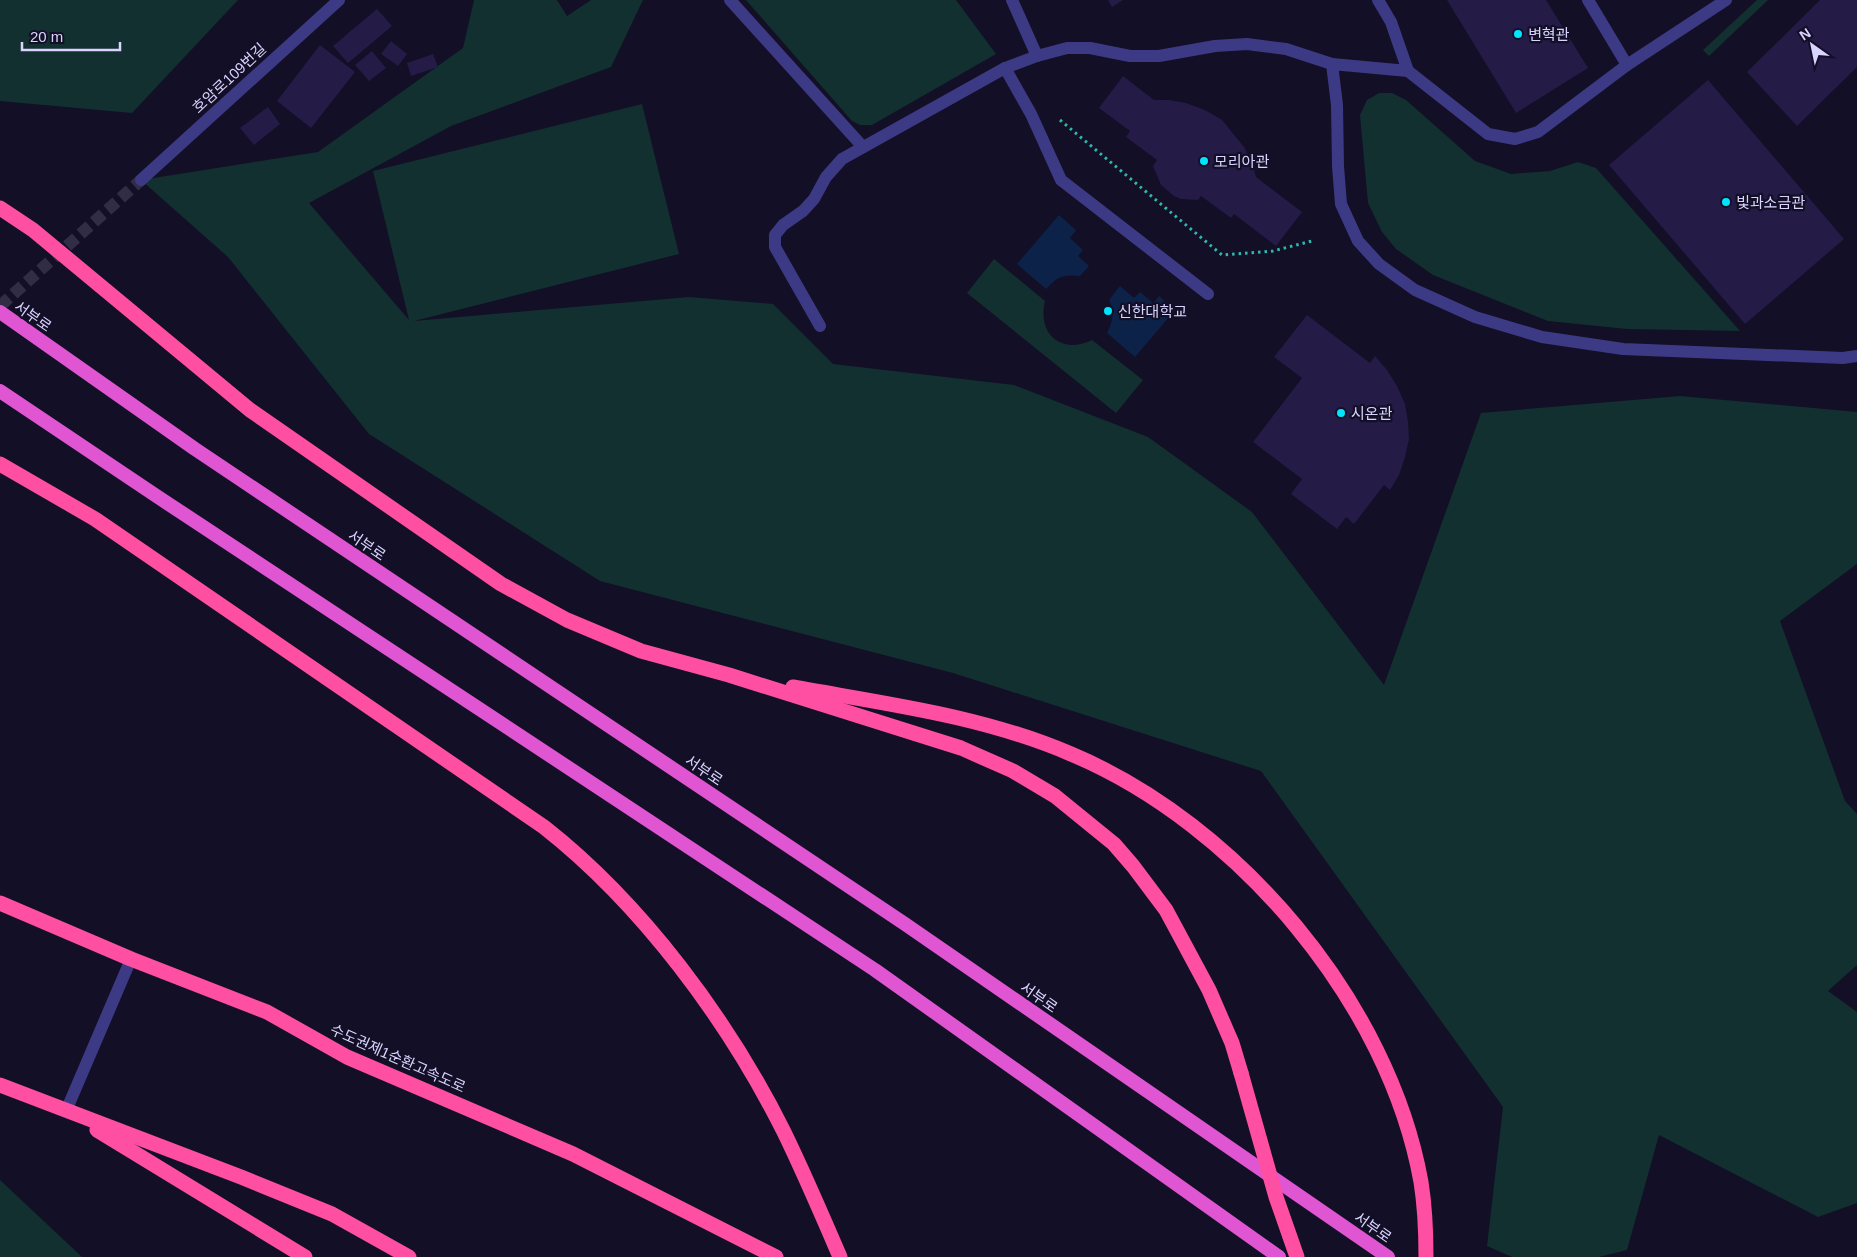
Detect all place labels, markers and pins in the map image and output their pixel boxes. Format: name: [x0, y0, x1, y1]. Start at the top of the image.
place label: 변혁관: [1528, 26, 1570, 43]
marker: 변혁관: [1512, 28, 1524, 40]
place label: 모리아관: [1214, 153, 1269, 170]
marker: 모리아관: [1198, 155, 1210, 167]
place label: 빛과소금관: [1736, 194, 1805, 211]
marker: 빛과소금관: [1720, 196, 1732, 208]
place label: 신한대학교: [1118, 303, 1187, 320]
marker: 신한대학교: [1102, 305, 1114, 317]
place label: 시온관: [1351, 405, 1393, 422]
marker: 시온관: [1335, 407, 1347, 419]

